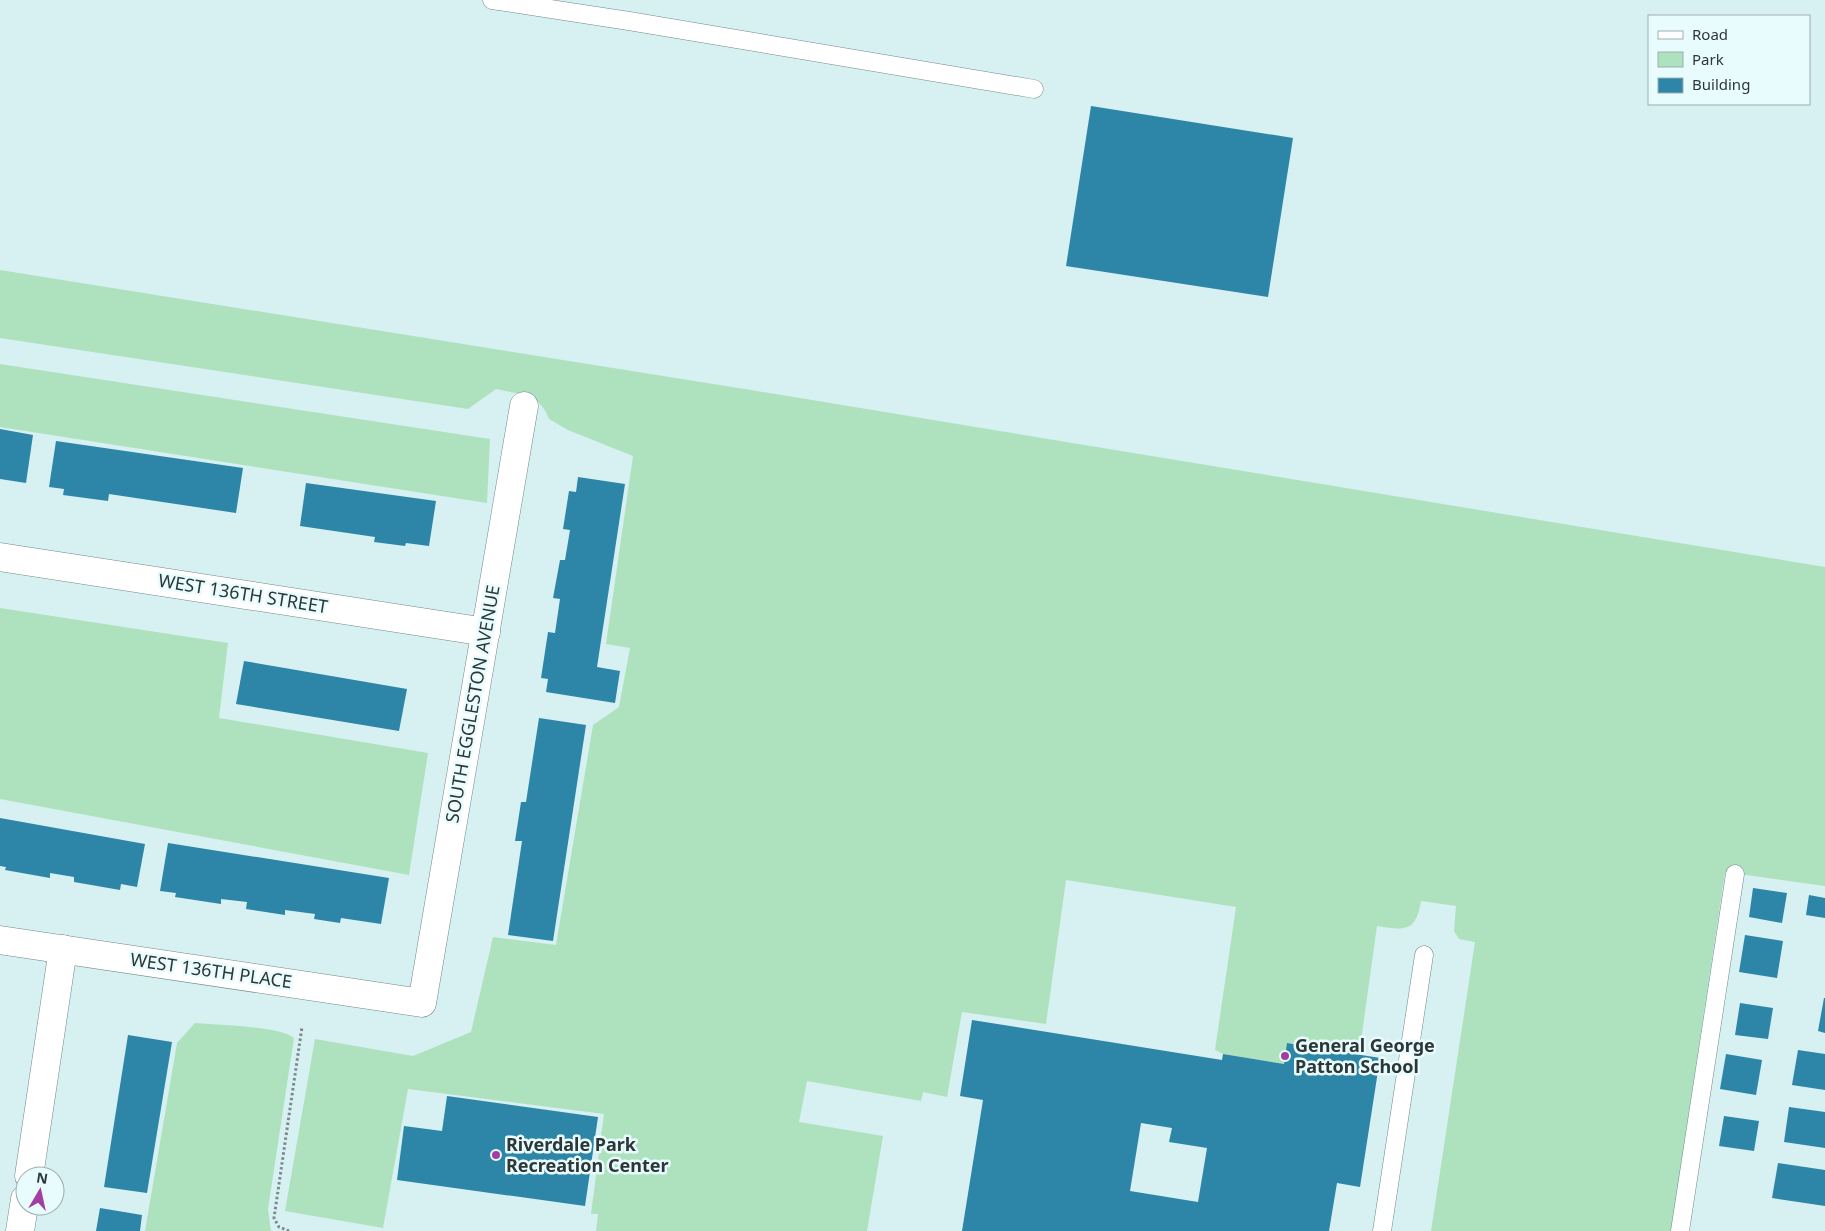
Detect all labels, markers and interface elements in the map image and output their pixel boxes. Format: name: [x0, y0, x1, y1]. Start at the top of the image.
legend: [1648, 15, 1810, 105]
text: Road: [1692, 24, 1728, 44]
text: Park: [1692, 49, 1724, 69]
text: Building: [1692, 74, 1750, 94]
street label: WEST 136TH STREET: [157, 568, 330, 618]
street label: SOUTH EGGLESTON AVENUE: [439, 583, 505, 825]
street label: WEST 136TH PLACE: [129, 947, 294, 993]
place label: General George Patton School: [1295, 1033, 1435, 1078]
marker: General George Patton School: [1279, 1050, 1291, 1062]
place label: Riverdale Park Recreation Center: [506, 1132, 669, 1177]
marker: Riverdale Park Recreation Center: [490, 1149, 502, 1161]
north arrow: [15, 1166, 65, 1216]
text: N: [35, 1167, 49, 1188]

